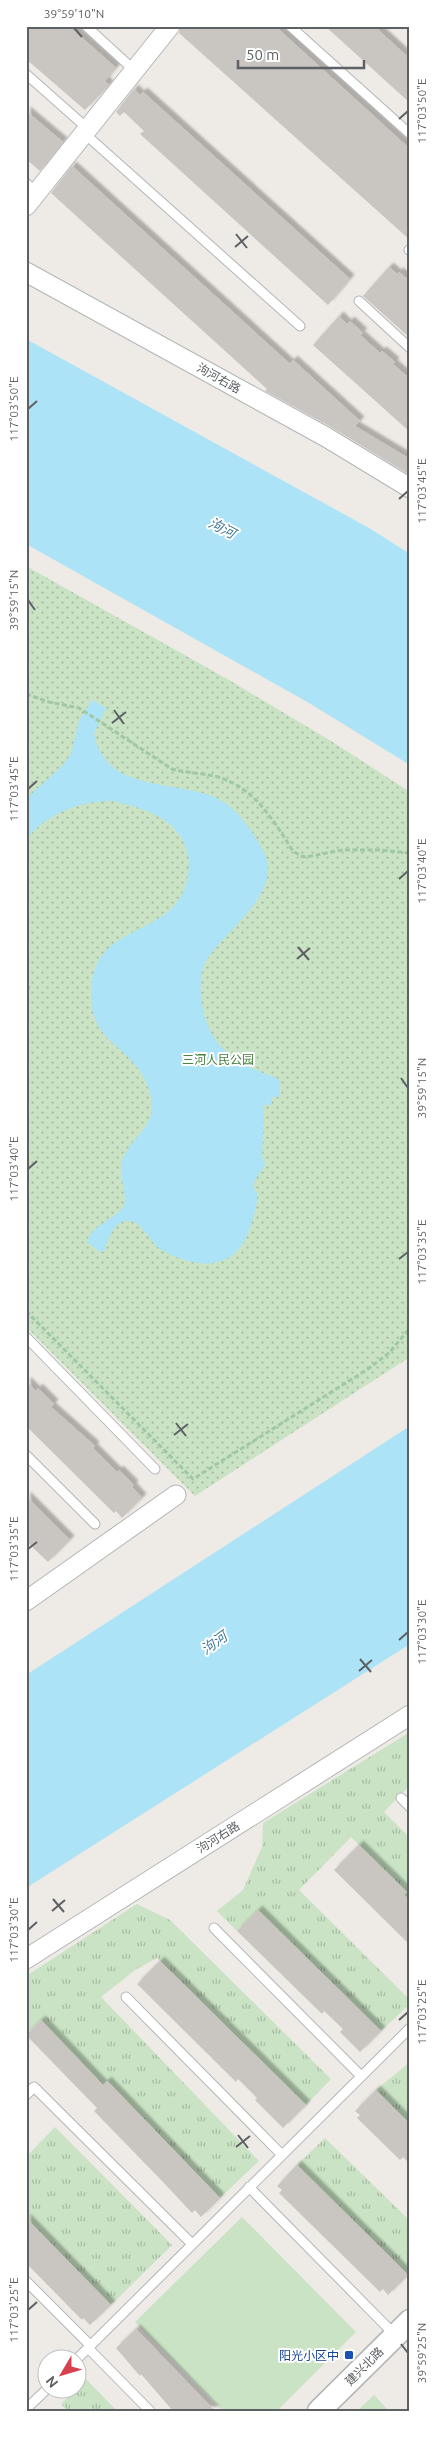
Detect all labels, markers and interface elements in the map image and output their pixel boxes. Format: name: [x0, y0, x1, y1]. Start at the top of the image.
text: 39°59'10"N: [44, 7, 104, 20]
scale bar: [238, 38, 365, 70]
text: 50 m: [246, 46, 279, 63]
text: 117°03'50"E: [415, 78, 428, 144]
street label: 泃河右路: [195, 361, 243, 395]
text: 117°03'50"E: [7, 376, 20, 442]
text: 117°03'45"E: [415, 458, 428, 524]
water label: 泃河: [206, 515, 241, 543]
text: 39°59'15"N: [7, 570, 20, 630]
text: 117°03'45"E: [7, 756, 20, 822]
text: 117°03'40"E: [415, 838, 428, 904]
park label: 三河人民公园: [182, 1053, 254, 1066]
text: 39°59'15"N: [415, 1058, 428, 1118]
text: 117°03'40"E: [7, 1136, 20, 1202]
text: 117°03'35"E: [415, 1219, 428, 1285]
text: 117°03'35"E: [7, 1516, 20, 1582]
text: 117°03'30"E: [415, 1599, 428, 1665]
water label: 泃河: [198, 1627, 232, 1658]
street label: 泃河右路: [194, 1819, 242, 1855]
text: 117°03'30"E: [7, 1897, 20, 1963]
text: 117°03'25"E: [415, 1979, 428, 2045]
text: 117°03'25"E: [7, 2277, 20, 2343]
text: 39°59'25"N: [415, 2323, 428, 2383]
street label: 建兴北路: [342, 2344, 386, 2388]
place label: 阳光小区中: [279, 2349, 339, 2362]
marker: 阳光小区中: [343, 2349, 355, 2361]
north arrow: [38, 2350, 88, 2400]
text: N: [42, 2373, 61, 2391]

